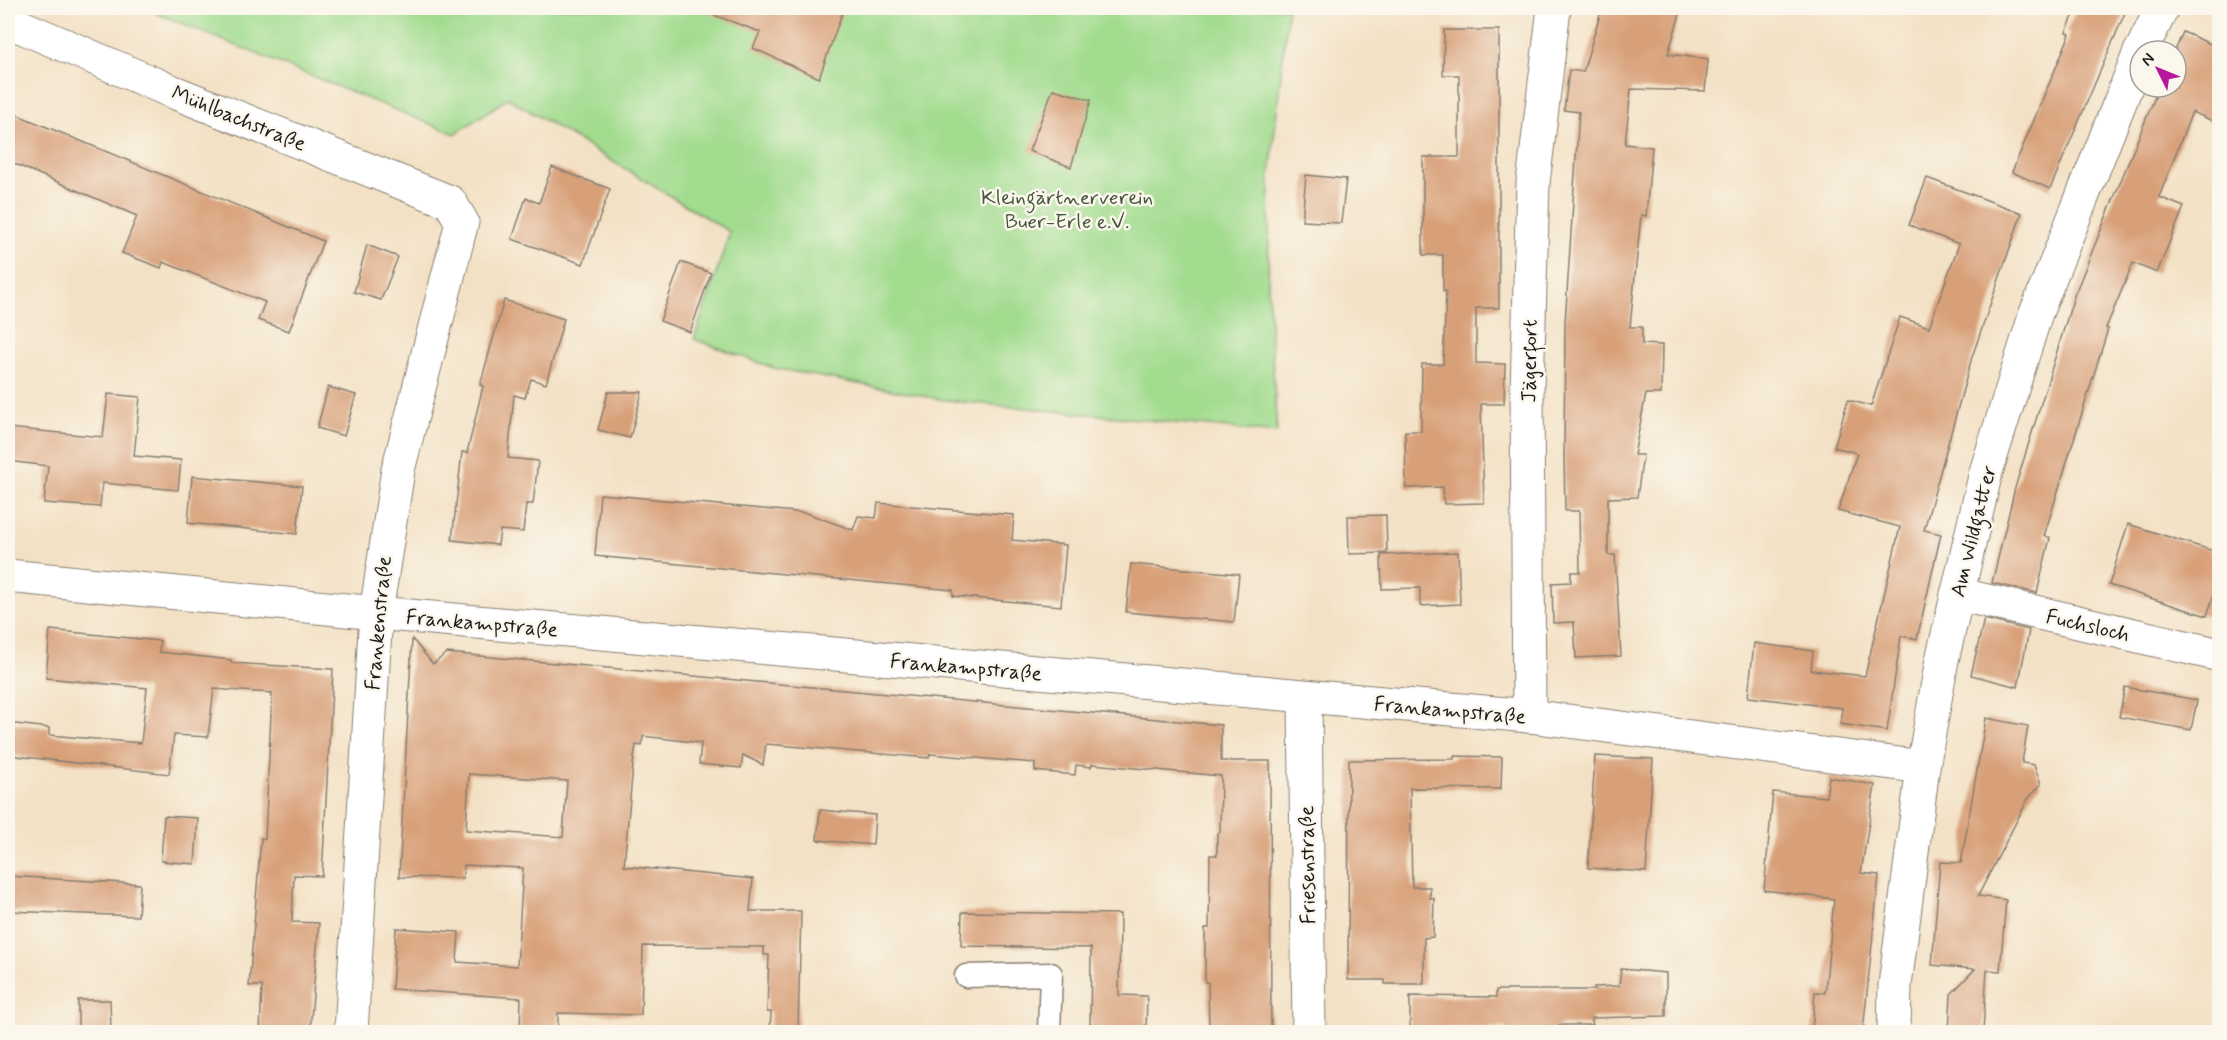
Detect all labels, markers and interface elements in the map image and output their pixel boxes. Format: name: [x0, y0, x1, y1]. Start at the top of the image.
north arrow: [2128, 39, 2188, 99]
text: N: [2137, 49, 2159, 71]
street label: Mühlbachstraße: [167, 79, 310, 159]
park label: Kleingärtnerverein Buer-Erle e.V.: [981, 184, 1153, 236]
street label: Jägerfort: [1515, 319, 1547, 403]
street label: Am Wildgatter: [1944, 462, 2006, 600]
street label: Frankenstraße: [359, 555, 399, 692]
street label: Frankampstraße: [405, 603, 559, 645]
street label: Fuchsloch: [2043, 603, 2132, 649]
street label: Frankampstraße: [889, 647, 1043, 689]
street label: Frankampstraße: [1373, 690, 1527, 732]
street label: Friesenstraße: [1293, 805, 1323, 925]

